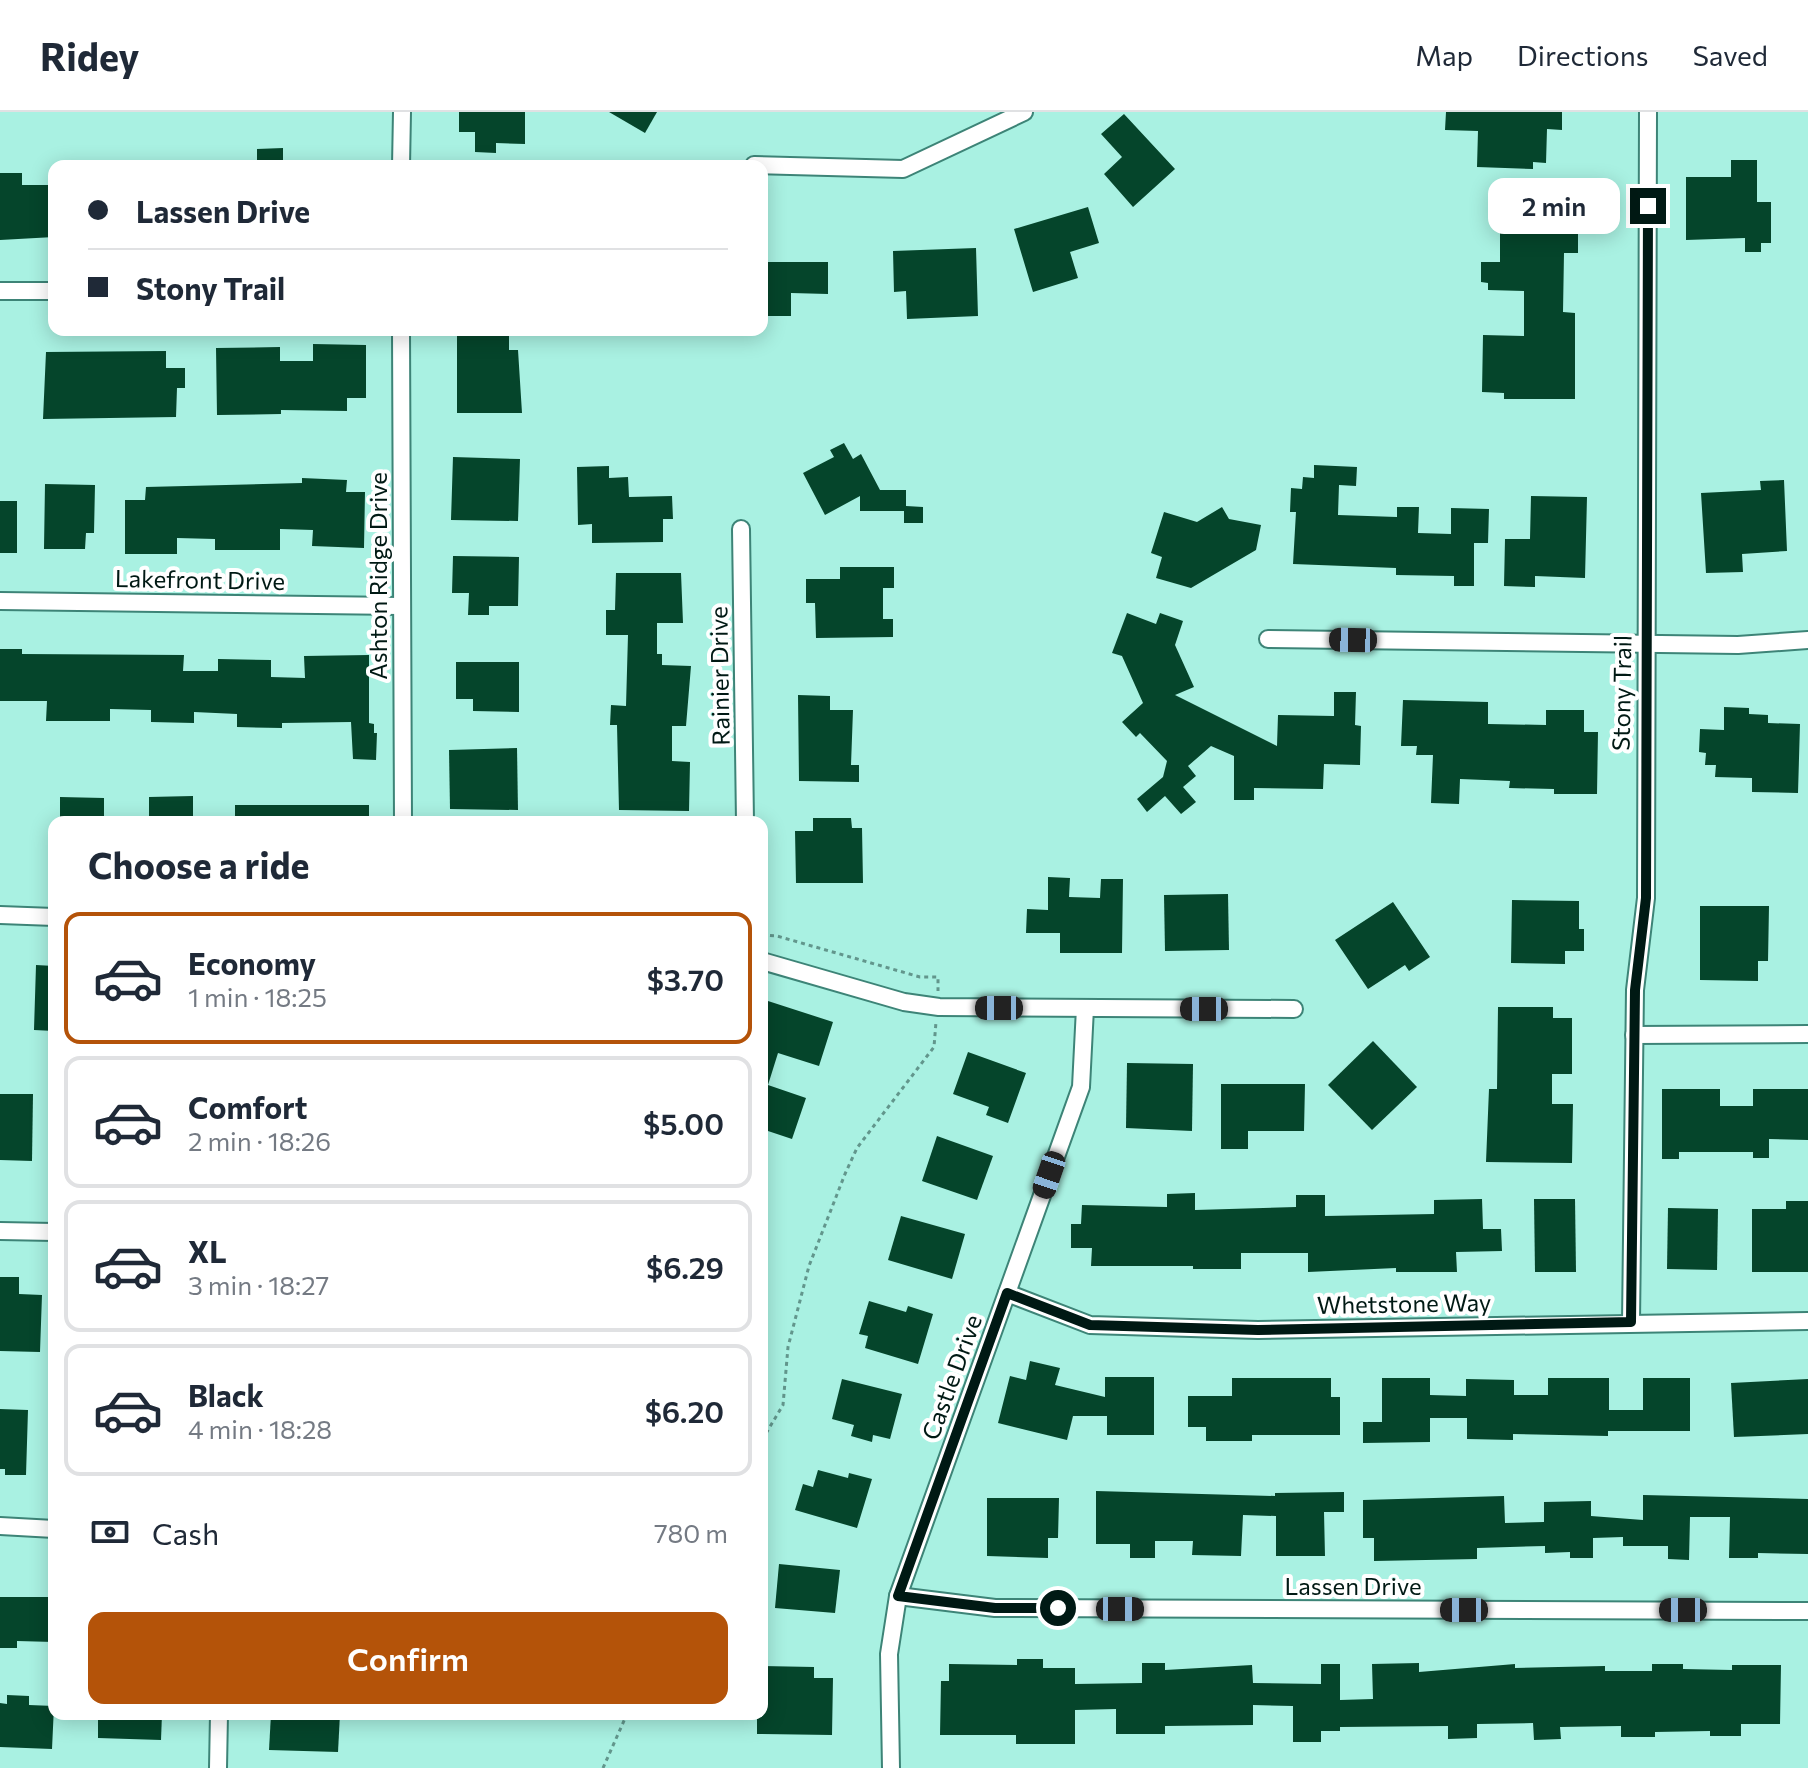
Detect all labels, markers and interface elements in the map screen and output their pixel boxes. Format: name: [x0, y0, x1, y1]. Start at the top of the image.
text: Ridey: [40, 32, 139, 79]
text: Map: [1415, 38, 1473, 72]
text: Directions: [1517, 38, 1648, 72]
text: Saved: [1692, 38, 1768, 72]
callout: 2 min: [1488, 178, 1620, 234]
route end: [1630, 188, 1666, 224]
text: 2 min: [1522, 190, 1586, 221]
text: Lassen Drive: [136, 192, 310, 229]
text: Stony Trail: [136, 269, 285, 306]
street label: Ashton Ridge Drive: [363, 472, 392, 680]
street label: Lakefront Drive: [115, 563, 285, 595]
street label: Rainier Drive: [703, 606, 735, 746]
car: [1329, 628, 1377, 652]
street label: Stony Trail: [1605, 635, 1637, 751]
text: Choose a ride: [88, 842, 309, 886]
icon: car: [92, 942, 164, 1014]
text: Economy: [188, 944, 316, 981]
text: $3.70: [647, 960, 724, 997]
text: 1 min · 18:25: [188, 981, 327, 1012]
car: [975, 996, 1023, 1020]
car: [1180, 997, 1228, 1021]
icon: car: [92, 1086, 164, 1158]
text: Comfort: [188, 1088, 307, 1125]
text: $5.00: [643, 1104, 724, 1141]
text: 2 min · 18:26: [188, 1125, 331, 1156]
car: [1030, 1148, 1068, 1202]
icon: car: [92, 1230, 164, 1302]
text: XL: [188, 1232, 227, 1269]
text: $6.29: [646, 1248, 724, 1285]
text: 3 min · 18:27: [188, 1269, 329, 1300]
street label: Whetstone Way: [1317, 1287, 1491, 1319]
street label: Castle Drive: [915, 1310, 987, 1444]
icon: car: [92, 1374, 164, 1446]
text: Black: [188, 1376, 264, 1413]
text: $6.20: [645, 1392, 724, 1429]
text: 4 min · 18:28: [188, 1413, 332, 1444]
icon: cash: [88, 1510, 132, 1554]
text: Cash: [152, 1514, 219, 1551]
text: 780 m: [654, 1517, 728, 1548]
street label: Lassen Drive: [1284, 1571, 1422, 1600]
route start: [1040, 1590, 1076, 1626]
car: [1096, 1597, 1144, 1621]
car: [1440, 1598, 1488, 1622]
car: [1659, 1598, 1707, 1622]
button: Confirm: [88, 1612, 728, 1704]

